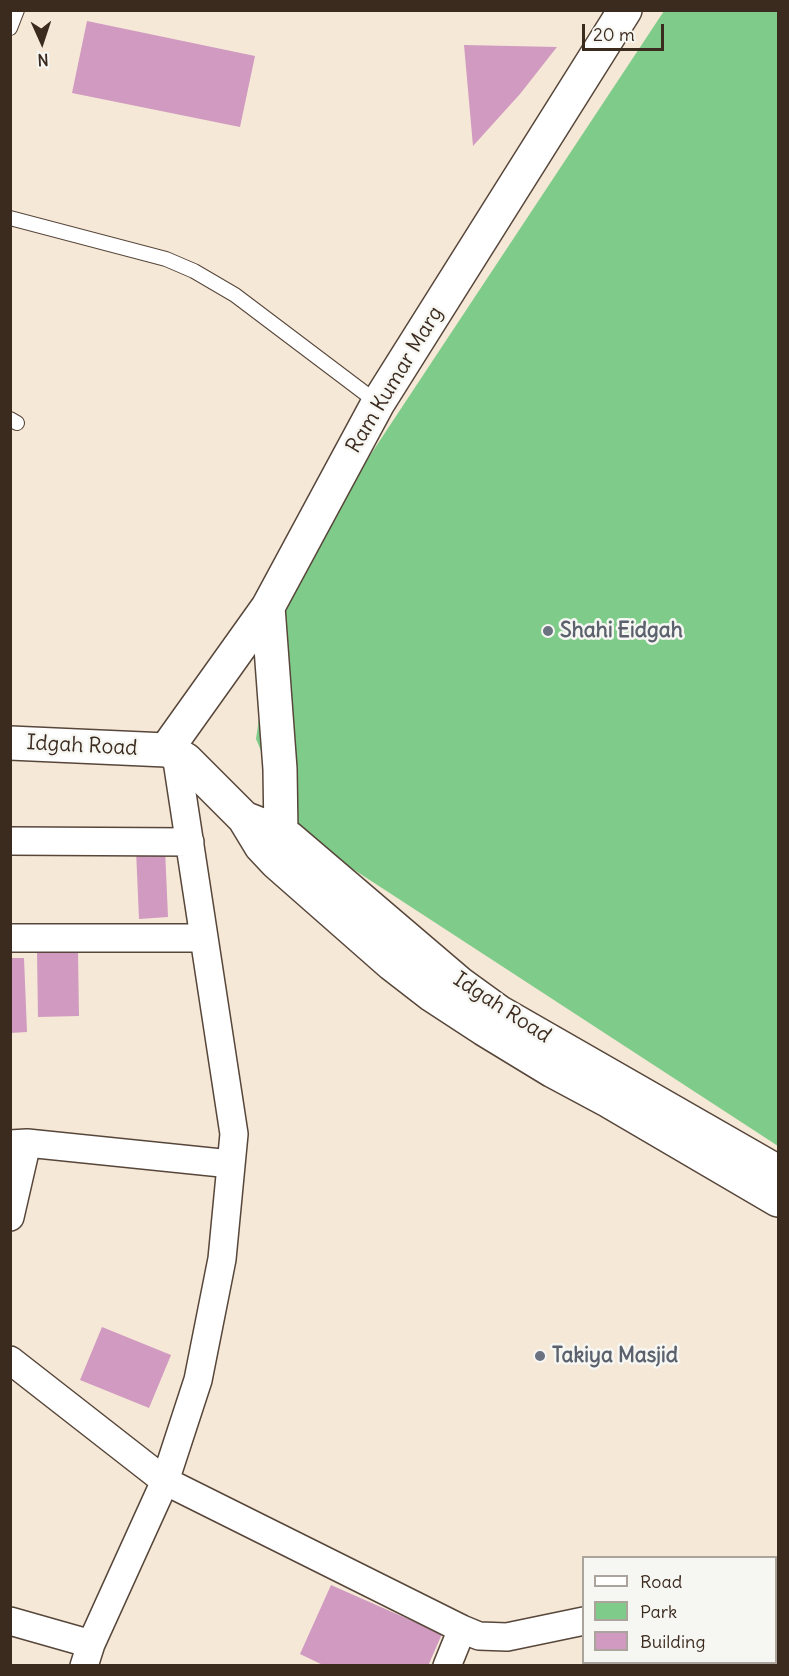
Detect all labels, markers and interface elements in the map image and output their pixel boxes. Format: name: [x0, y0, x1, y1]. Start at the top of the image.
north arrow: [12, 12, 72, 72]
scale bar: [585, 12, 668, 50]
text: 20 m: [593, 23, 635, 46]
text: N: [37, 50, 49, 70]
street label: Ram Kumar Marg: [341, 302, 449, 458]
place label: Shahi Eidgah: [560, 618, 683, 644]
marker: Shahi Eidgah: [541, 624, 555, 638]
street label: Idgah Road: [26, 731, 138, 761]
street label: Idgah Road: [449, 967, 555, 1049]
place label: Takiya Masjid: [552, 1343, 678, 1369]
marker: Takiya Masjid: [533, 1349, 547, 1363]
legend: [582, 1556, 777, 1664]
text: Road: [640, 1570, 682, 1593]
text: Park: [640, 1600, 677, 1623]
text: Building: [640, 1630, 705, 1653]

